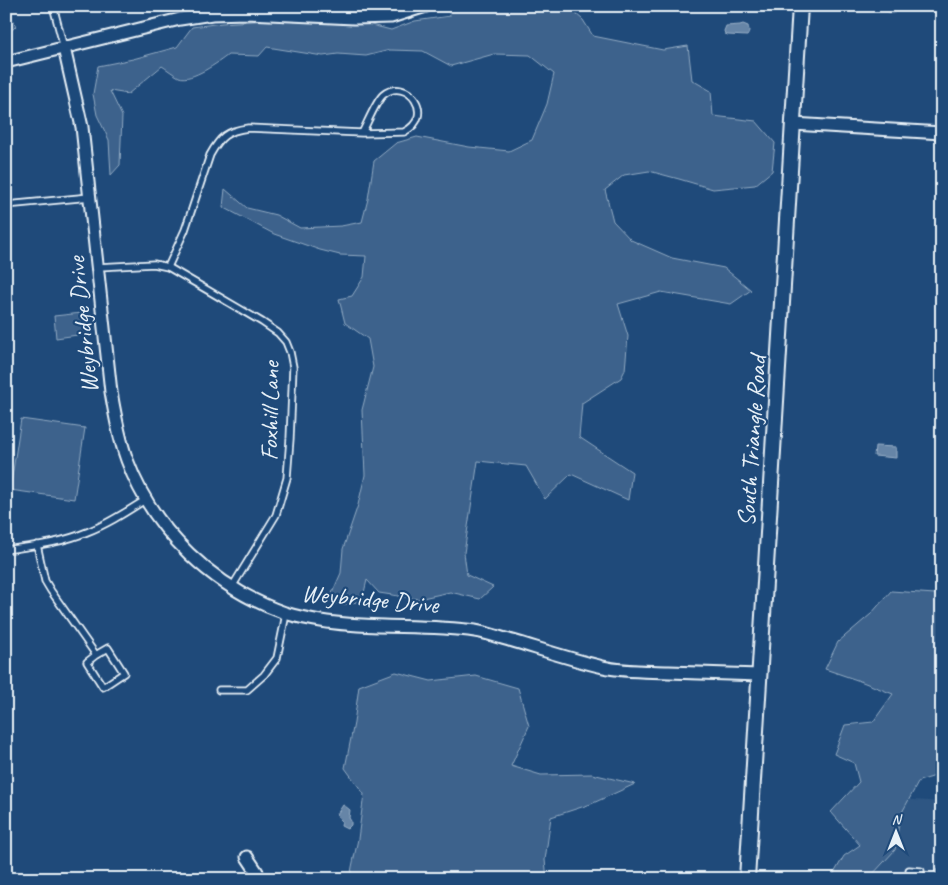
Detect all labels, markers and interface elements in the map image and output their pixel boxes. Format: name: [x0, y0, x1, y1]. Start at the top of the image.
street label: Weybridge Drive: [60, 253, 106, 395]
street label: South Triangle Road: [730, 350, 774, 528]
street label: Foxhill Lane: [253, 359, 287, 461]
street label: Weybridge Drive: [300, 577, 441, 621]
north arrow: [870, 808, 920, 858]
text: N: [892, 811, 903, 828]

